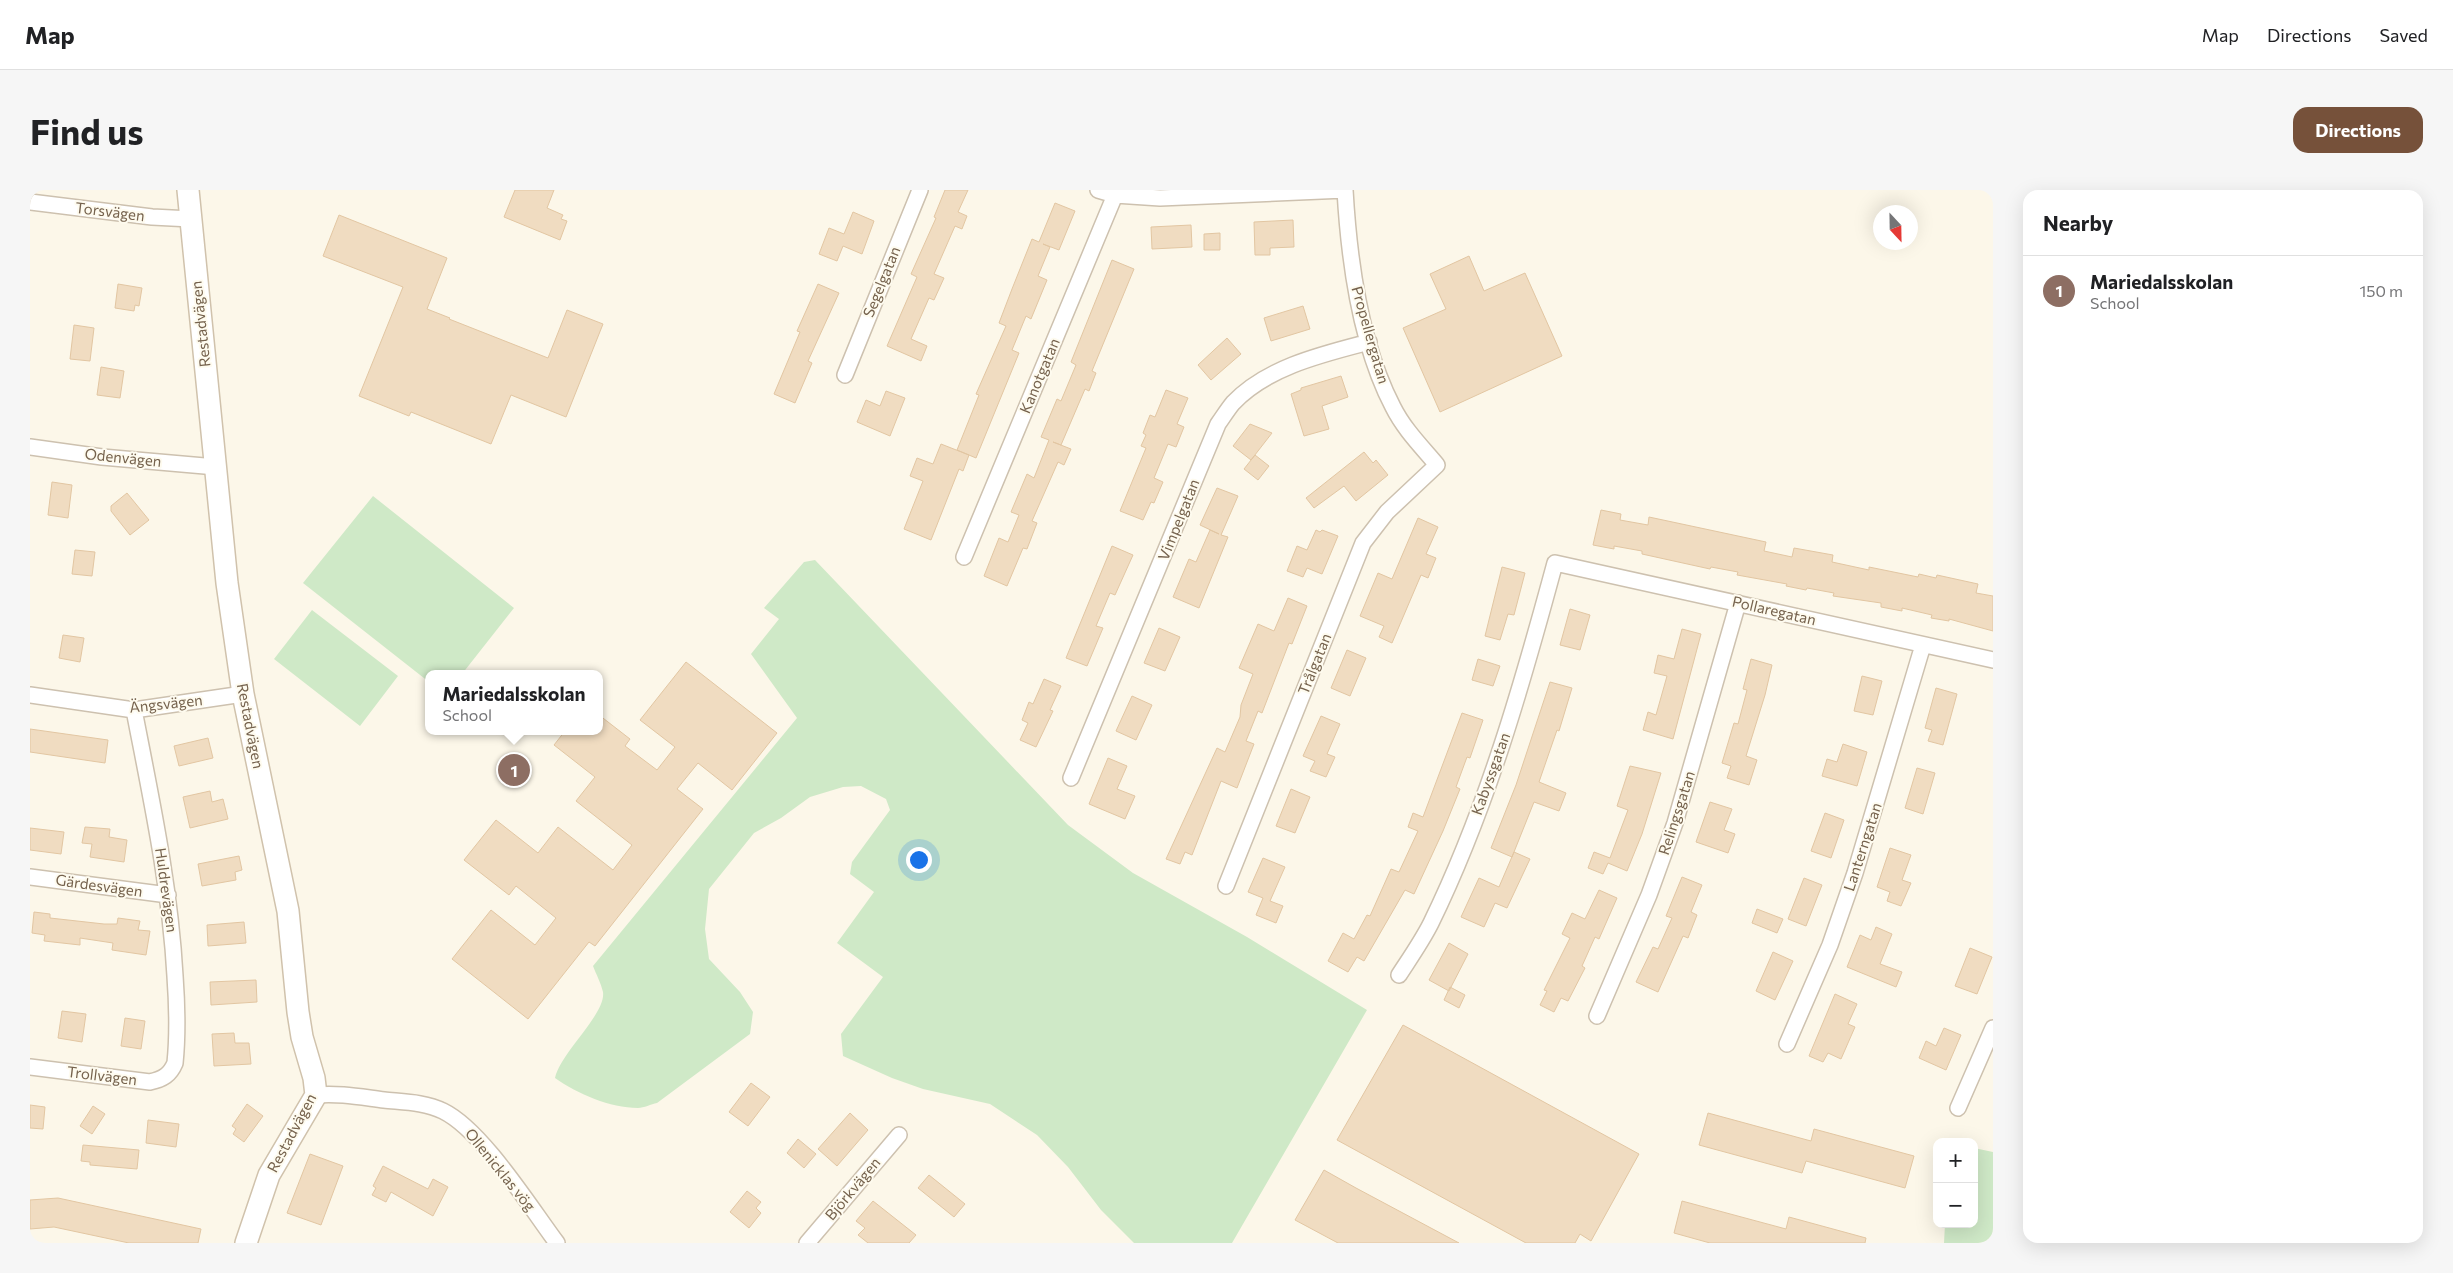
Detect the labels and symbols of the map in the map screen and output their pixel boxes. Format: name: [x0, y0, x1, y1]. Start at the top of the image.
street label: Torsvägen: [74, 198, 146, 224]
north arrow: [1873, 205, 1918, 250]
street label: Segelgatan: [859, 244, 903, 320]
street label: Restadvägen: [187, 280, 213, 368]
street label: Propellergatan: [1348, 284, 1394, 386]
street label: Kanotgatan: [1015, 335, 1063, 416]
street label: Odenvägen: [84, 444, 162, 470]
street label: Vimpelgatan: [1154, 476, 1203, 563]
street label: Pollaregatan: [1730, 592, 1818, 628]
street label: Trålgatan: [1294, 630, 1334, 697]
street label: Restadvägen: [234, 682, 268, 770]
street label: Ängsvägen: [128, 690, 203, 716]
street label: Kabyssgatan: [1467, 730, 1513, 817]
pin: 1: [498, 751, 530, 789]
street label: Relingsgatan: [1654, 768, 1698, 857]
street label: Lanterngatan: [1839, 800, 1885, 893]
street label: Huldrevägen: [152, 846, 182, 933]
your location: [906, 847, 932, 873]
street label: Gärdesvägen: [55, 870, 144, 900]
street label: Trollvägen: [66, 1062, 138, 1088]
street label: Restadvägen: [263, 1090, 319, 1175]
street label: Ollenicklas vög: [462, 1124, 540, 1215]
street label: Björkvägen: [821, 1153, 884, 1223]

